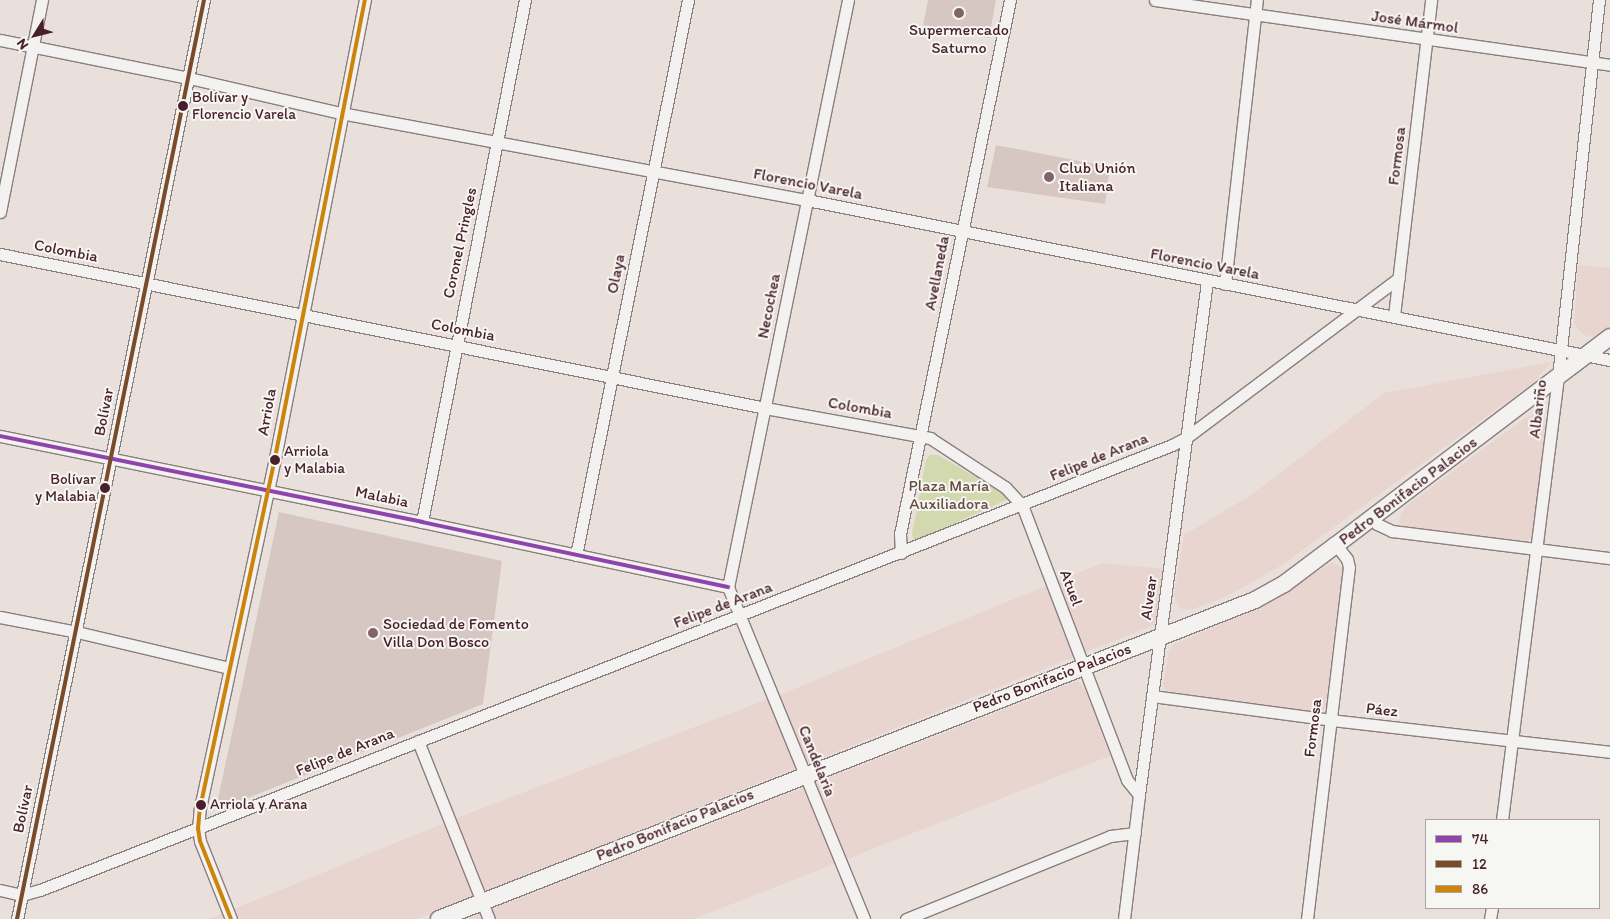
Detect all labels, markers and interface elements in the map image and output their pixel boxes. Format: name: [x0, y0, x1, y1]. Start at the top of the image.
street label: José Mármol: [1371, 6, 1459, 38]
marker: Supermercado Saturno: [953, 7, 965, 19]
north arrow: [10, 10, 60, 60]
place label: Supermercado Saturno: [909, 20, 1009, 58]
text: N: [13, 35, 32, 53]
place label: Bolívar y Florencio Varela: [192, 88, 296, 123]
marker: Bolívar y Florencio Varela: [178, 101, 188, 111]
street label: Formosa: [1384, 126, 1410, 186]
place label: Club Unión Italiana: [1059, 158, 1135, 196]
street label: Florencio Varela: [752, 164, 864, 204]
marker: Club Unión Italiana: [1043, 171, 1055, 183]
street label: Coronel Pringles: [439, 186, 481, 300]
street label: Avellaneda: [920, 234, 954, 312]
street label: Colombia: [32, 235, 100, 267]
street label: Florencio Varela: [1149, 244, 1261, 284]
street label: Olaya: [603, 253, 629, 295]
street label: Necochea: [753, 272, 785, 340]
street label: Colombia: [429, 314, 497, 346]
street label: Albariño: [1525, 379, 1551, 439]
street label: Bolívar: [90, 386, 118, 438]
street label: Arriola: [253, 387, 281, 437]
street label: Colombia: [826, 393, 894, 423]
street label: Felipe de Arana: [1047, 429, 1151, 485]
street label: Pedro Bonifacio Palacios: [1335, 433, 1481, 549]
place label: Arriola y Malabia: [284, 442, 345, 477]
marker: Arriola y Malabia: [270, 455, 280, 465]
place label: Bolívar y Malabia: [35, 470, 96, 505]
park label: Plaza María Auxiliadora: [909, 476, 989, 514]
street label: Malabia: [354, 482, 410, 512]
marker: Bolívar y Malabia: [100, 483, 110, 493]
street label: Atuel: [1055, 567, 1087, 609]
street label: Alvear: [1136, 575, 1162, 621]
street label: Felipe de Arana: [671, 577, 775, 633]
place label: Sociedad de Fomento Villa Don Bosco: [383, 614, 528, 652]
marker: Sociedad de Fomento Villa Don Bosco: [367, 627, 379, 639]
street label: Pedro Bonifacio Palacios: [970, 639, 1134, 717]
street label: Formosa: [1300, 698, 1326, 758]
street label: Páez: [1365, 699, 1399, 721]
street label: Candelaria: [794, 723, 840, 799]
street label: Felipe de Arana: [293, 724, 397, 780]
street label: Bolívar: [9, 783, 37, 835]
street label: Pedro Bonifacio Palacios: [593, 785, 757, 865]
place label: Arriola y Arana: [210, 796, 307, 814]
marker: Arriola y Arana: [196, 800, 206, 810]
legend: [1425, 819, 1600, 909]
text: 74: [1472, 830, 1488, 848]
text: 12: [1472, 855, 1487, 873]
text: 86: [1472, 880, 1488, 898]

